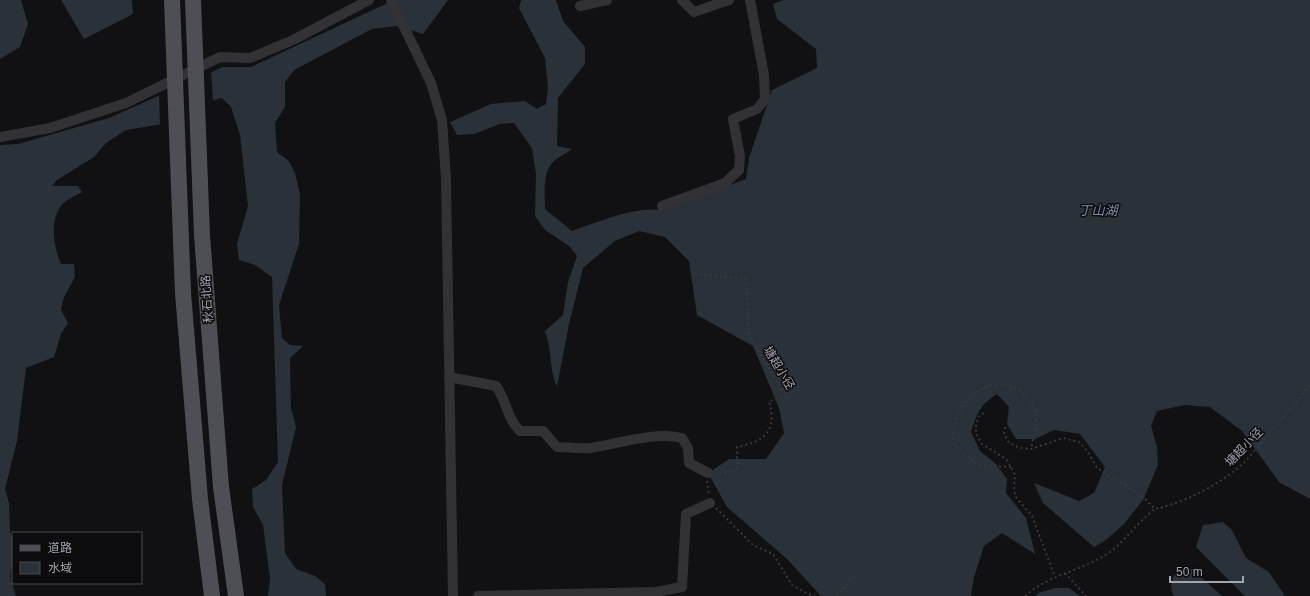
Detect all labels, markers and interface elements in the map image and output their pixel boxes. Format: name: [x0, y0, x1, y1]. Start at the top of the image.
water label: 丁山湖: [1078, 203, 1119, 218]
street label: 秋石北路: [198, 275, 216, 323]
street label: 塘超小径: [761, 344, 797, 392]
street label: 塘超小径: [1222, 425, 1266, 469]
legend: [12, 532, 142, 584]
text: 道路: [48, 541, 72, 555]
scale bar: [1170, 558, 1243, 584]
text: 水域: [48, 561, 72, 575]
text: 50 m: [1176, 565, 1203, 579]

